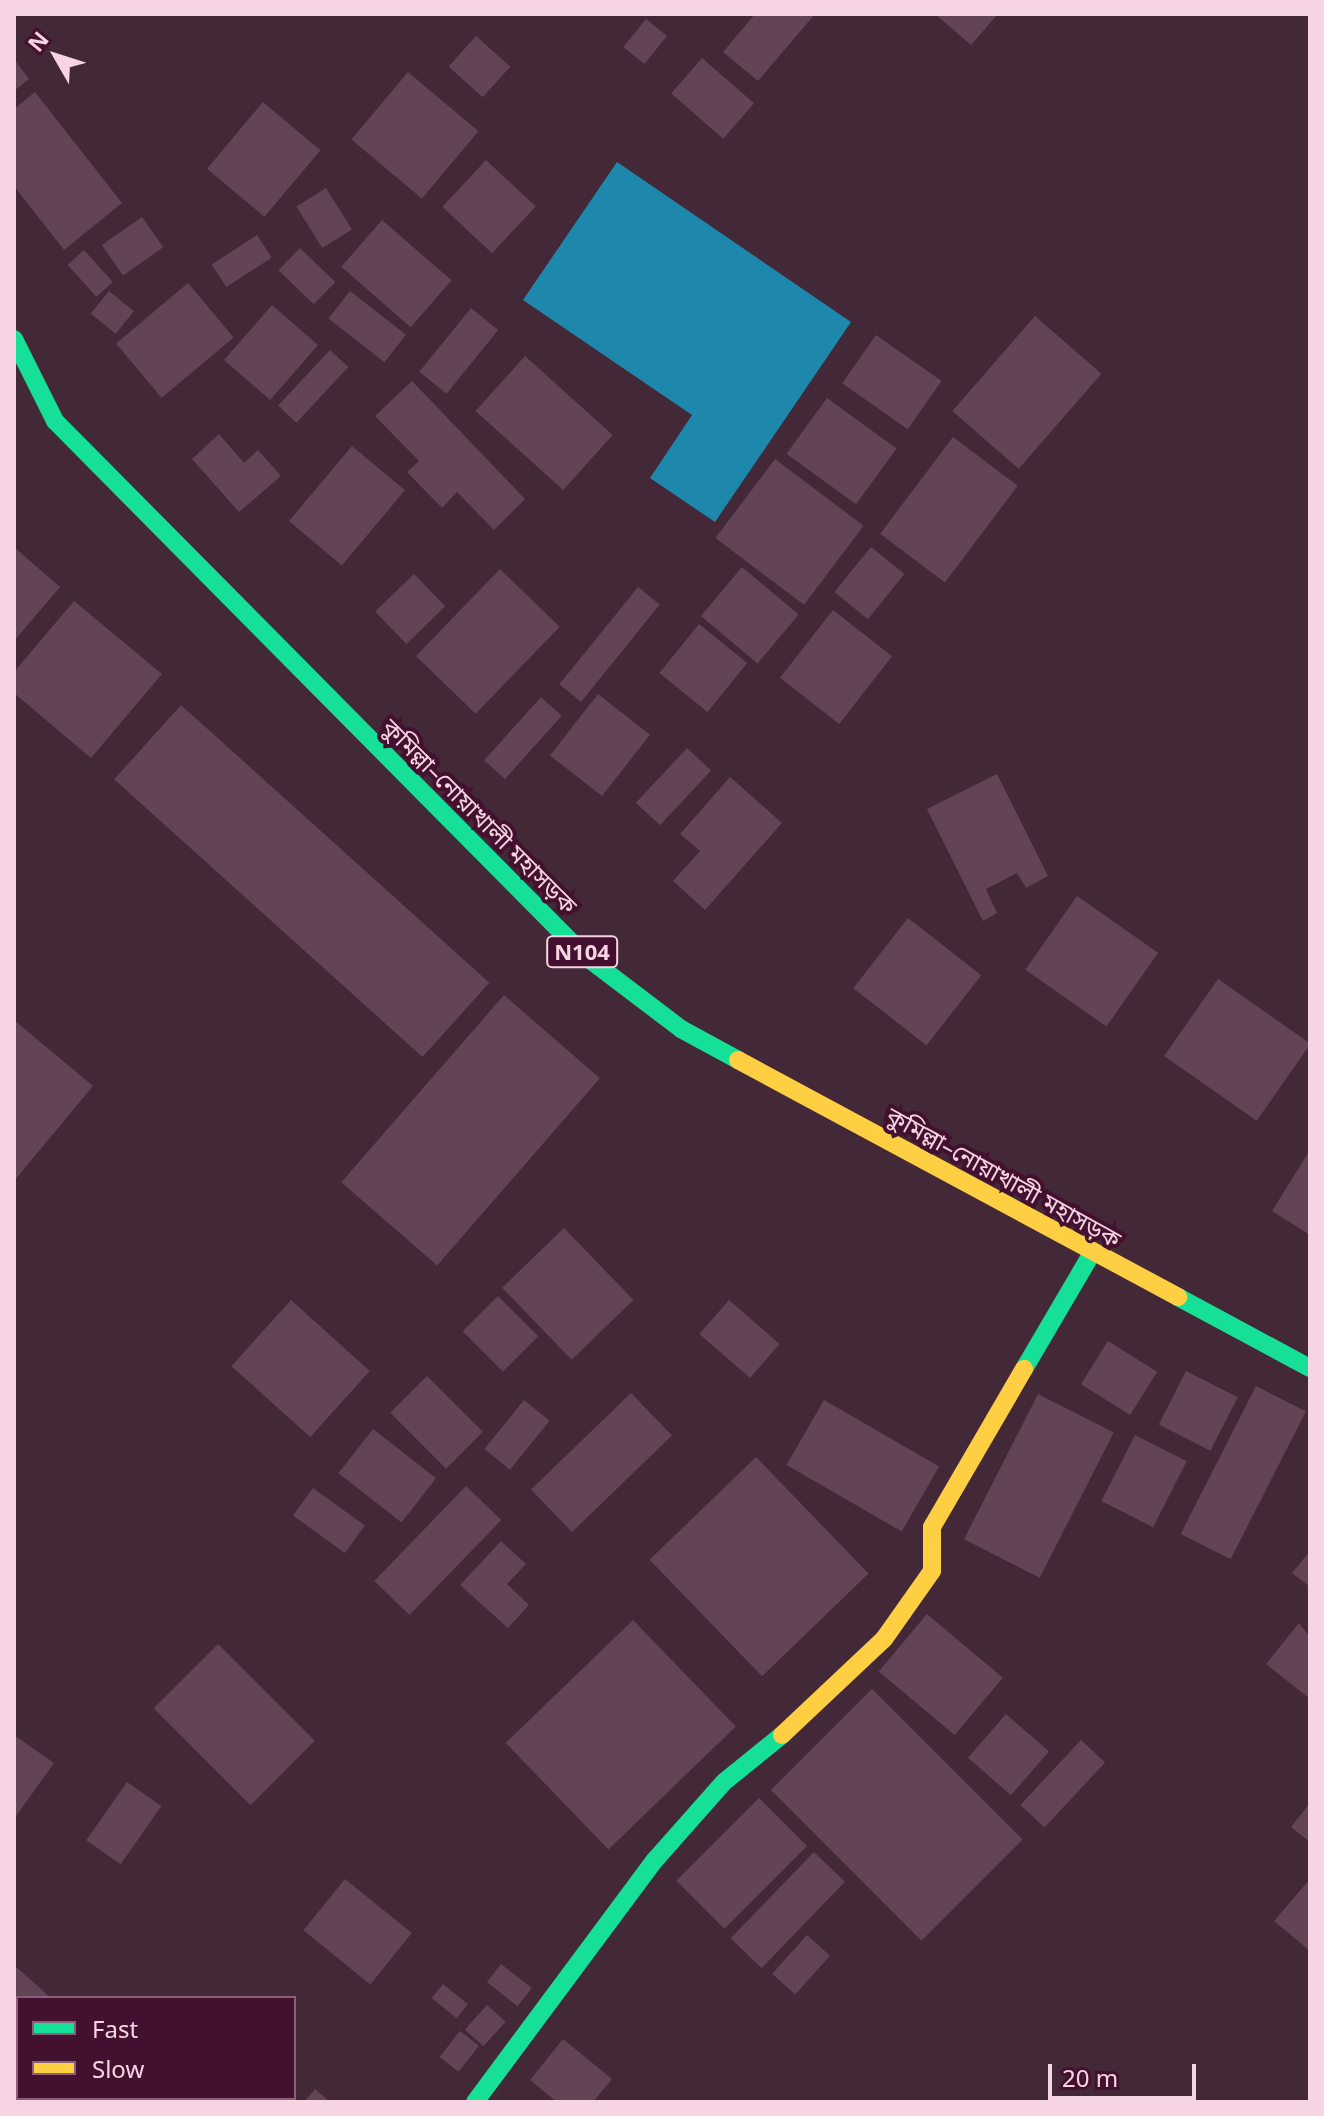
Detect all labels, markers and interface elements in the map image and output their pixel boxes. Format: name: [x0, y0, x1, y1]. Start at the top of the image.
north arrow: [16, 16, 96, 96]
text: N: [20, 25, 55, 57]
street label: কুমিল্লা–নোয়াখালী মহাসড়ক: [377, 713, 583, 919]
road number: N104: [546, 934, 618, 970]
street label: কুমিল্লা–নোয়াখালী মহাসড়ক: [882, 1101, 1126, 1253]
legend: [16, 1996, 296, 2100]
text: Fast: [92, 2012, 138, 2045]
scale bar: [1052, 2048, 1200, 2098]
text: Slow: [92, 2052, 144, 2085]
text: 20 m: [1062, 2061, 1118, 2094]

